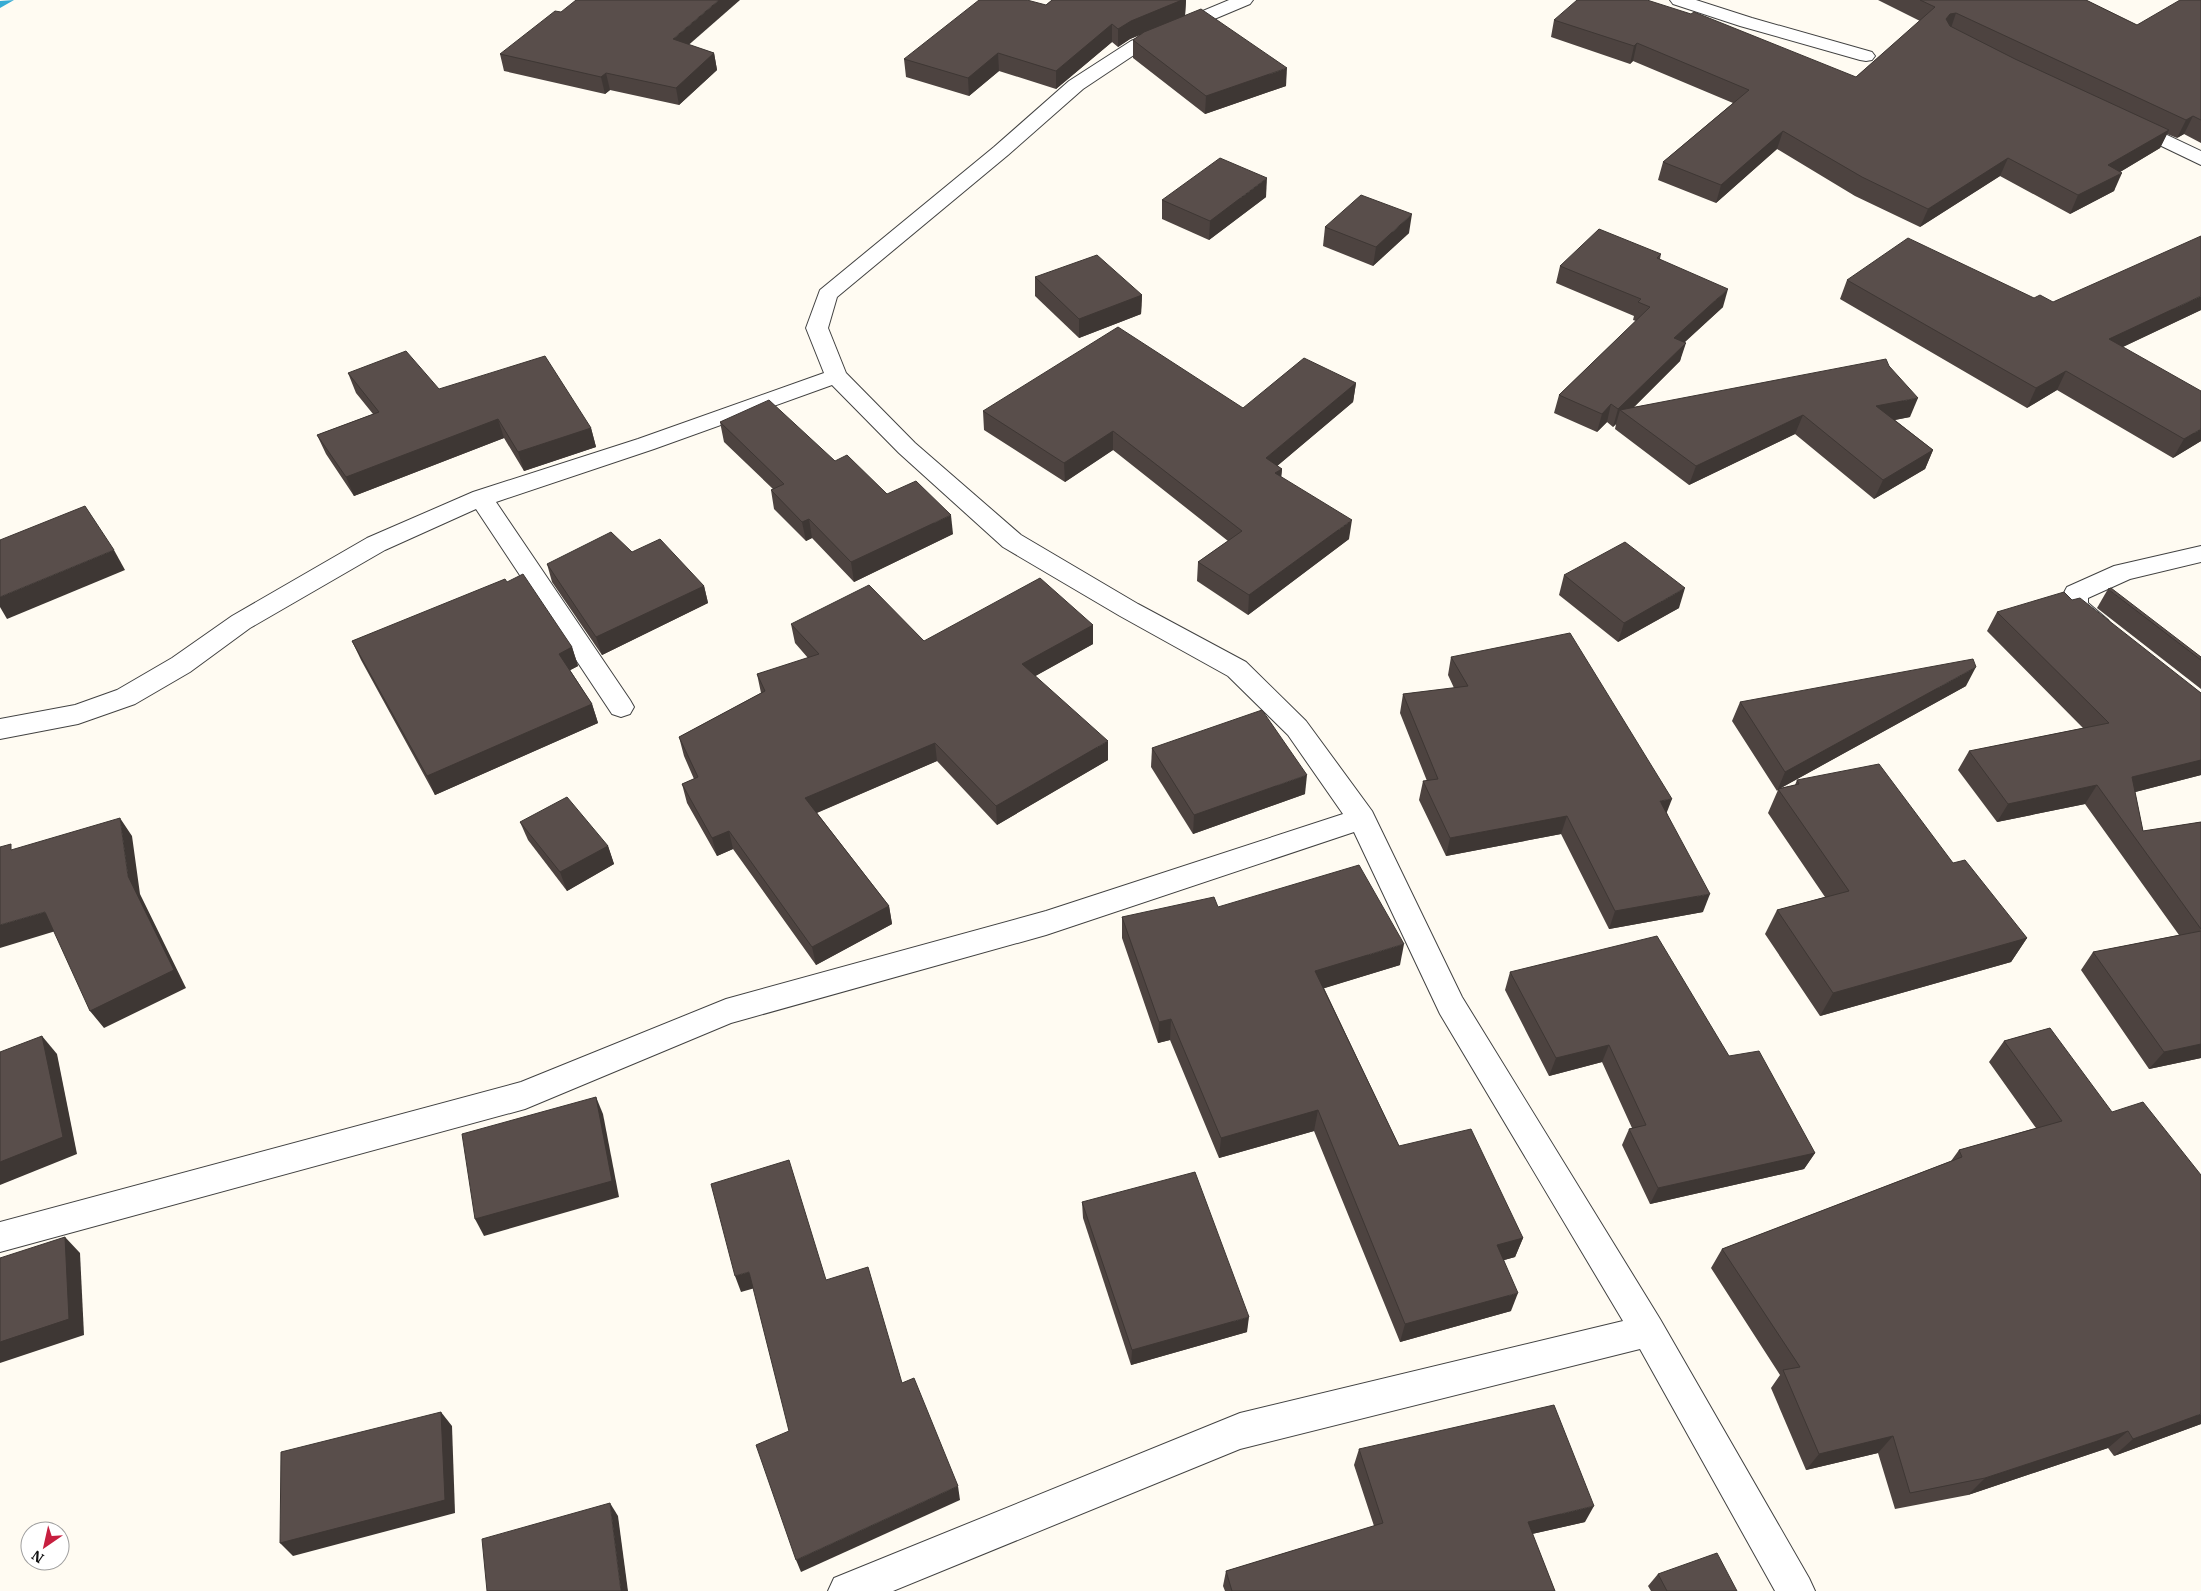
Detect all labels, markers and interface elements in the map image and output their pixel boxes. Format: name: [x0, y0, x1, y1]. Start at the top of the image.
north arrow: [20, 1521, 70, 1571]
text: N: [28, 1546, 47, 1567]

